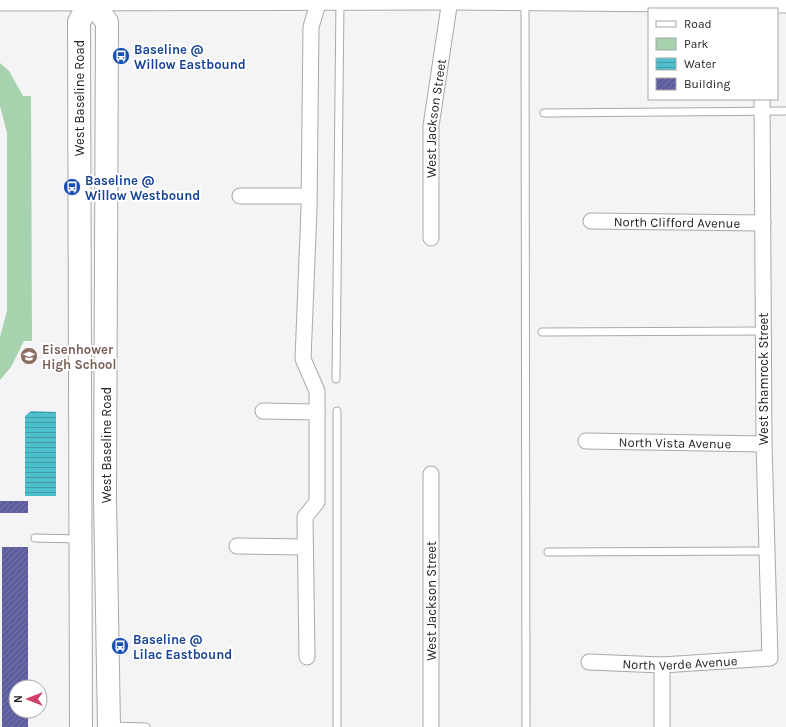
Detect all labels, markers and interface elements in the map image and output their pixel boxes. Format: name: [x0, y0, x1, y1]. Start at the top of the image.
legend: [648, 8, 778, 100]
text: Road: [684, 17, 712, 31]
text: Park: [684, 37, 709, 51]
street label: West Baseline Road: [72, 40, 87, 156]
place label: Baseline @ Willow Eastbound: [134, 42, 246, 72]
bus stop icon: Baseline @ Willow Eastbound: [111, 46, 131, 66]
text: Water: [684, 57, 717, 71]
street label: West Jackson Street: [424, 58, 449, 178]
text: Building: [684, 77, 731, 91]
place label: Baseline @ Willow Westbound: [85, 173, 200, 203]
bus stop icon: Baseline @ Willow Westbound: [62, 177, 82, 197]
street label: North Clifford Avenue: [614, 214, 741, 231]
street label: West Shamrock Street: [756, 313, 771, 445]
place label: Eisenhower High School: [42, 342, 116, 372]
school or university icon: Eisenhower High School: [19, 346, 39, 366]
street label: West Baseline Road: [99, 387, 114, 503]
street label: North Vista Avenue: [619, 435, 732, 451]
street label: West Jackson Street: [424, 541, 439, 661]
place label: Baseline @ Lilac Eastbound: [133, 632, 232, 662]
bus stop icon: Baseline @ Lilac Eastbound: [110, 636, 130, 656]
street label: North Verde Avenue: [622, 653, 738, 673]
north arrow: [8, 679, 48, 719]
text: N: [12, 695, 25, 703]

